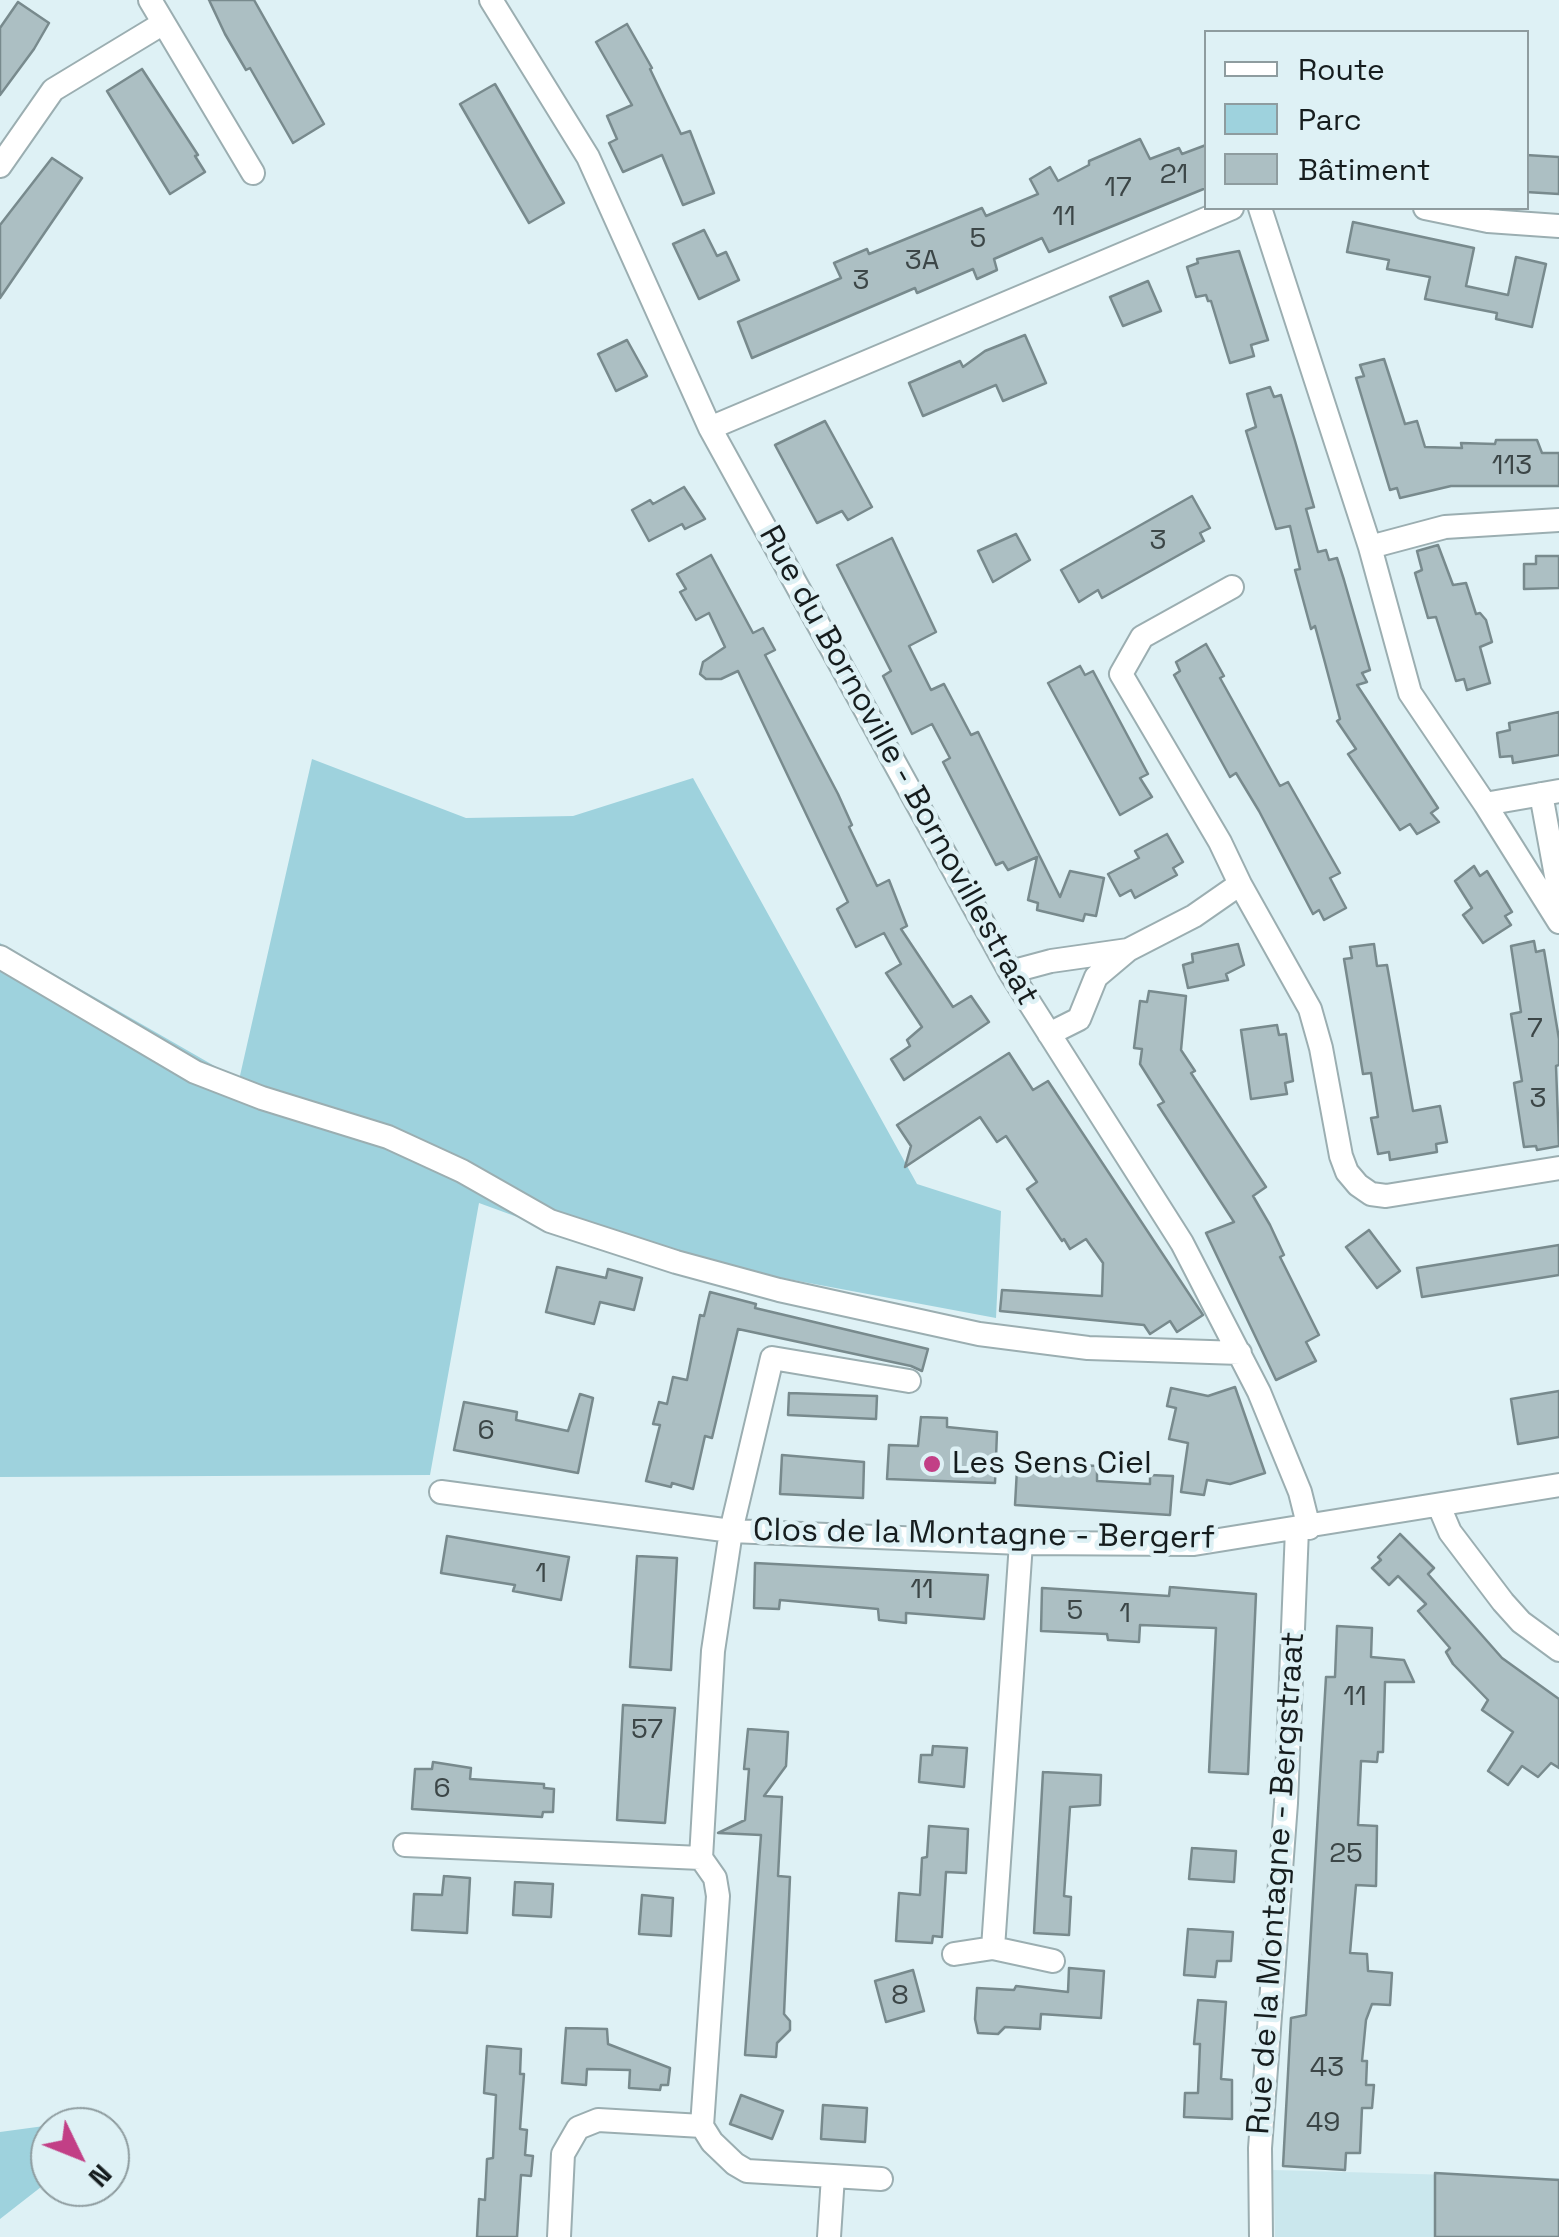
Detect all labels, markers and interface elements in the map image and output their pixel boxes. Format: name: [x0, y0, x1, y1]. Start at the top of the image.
legend: [1204, 30, 1529, 210]
text: Route: [1298, 50, 1385, 89]
text: Parc: [1298, 100, 1362, 139]
text: Bâtiment: [1298, 150, 1431, 189]
house number: 21: [1160, 158, 1188, 192]
house number: 17: [1104, 171, 1132, 205]
house number: 11: [1052, 200, 1076, 234]
house number: 5: [970, 222, 986, 256]
house number: 3A: [905, 244, 939, 278]
house number: 3: [853, 264, 869, 298]
house number: 113: [1492, 449, 1532, 483]
street label: Rue du Bornoville - Bornovillestraat: [750, 519, 1046, 1013]
house number: 3: [1150, 524, 1166, 558]
house number: 7: [1527, 1012, 1543, 1046]
house number: 3: [1530, 1082, 1546, 1116]
house number: 6: [477, 1414, 495, 1448]
place label: Les Sens Ciel: [952, 1445, 1152, 1483]
marker: Les Sens Ciel: [921, 1453, 943, 1475]
street label: Clos de la Montagne - Bergerf: [753, 1512, 1215, 1558]
house number: 1: [535, 1557, 547, 1591]
house number: 11: [910, 1573, 934, 1607]
house number: 5: [1067, 1594, 1083, 1628]
house number: 1: [1119, 1597, 1131, 1631]
street label: Rue de la Montagne - Bergstraat: [1240, 1630, 1314, 2136]
house number: 11: [1343, 1680, 1367, 1714]
house number: 57: [631, 1713, 663, 1747]
house number: 6: [433, 1772, 451, 1806]
house number: 25: [1329, 1837, 1363, 1871]
house number: 8: [891, 1979, 909, 2013]
house number: 43: [1310, 2051, 1344, 2085]
house number: 49: [1306, 2106, 1340, 2140]
north arrow: [30, 2107, 130, 2207]
text: N: [81, 2157, 120, 2195]

